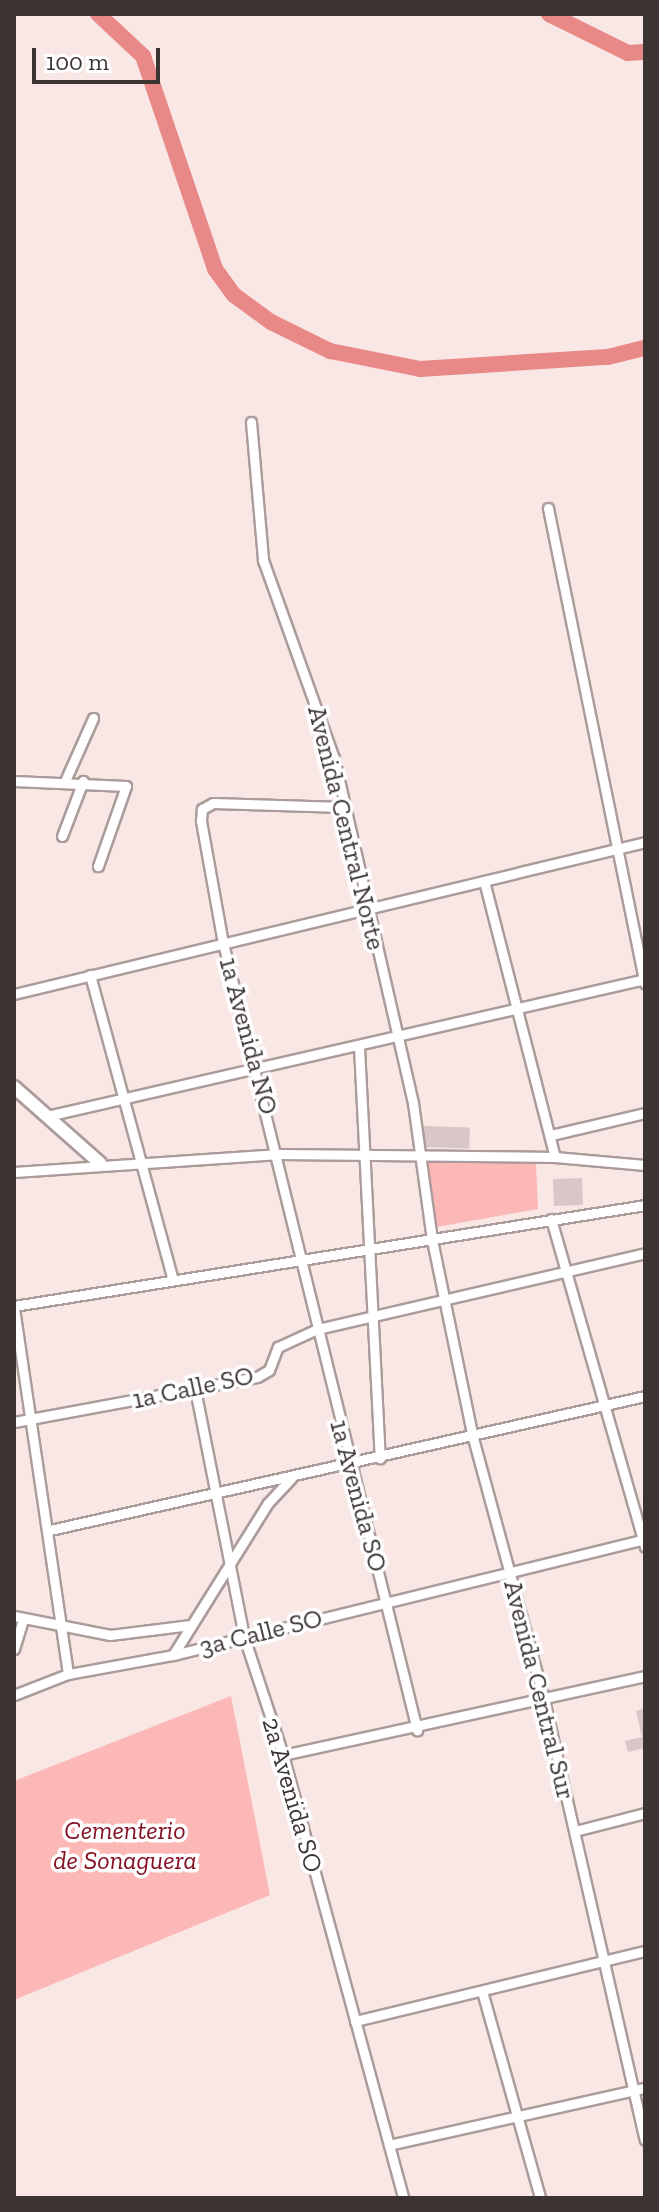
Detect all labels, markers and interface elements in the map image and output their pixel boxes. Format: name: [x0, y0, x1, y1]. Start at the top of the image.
scale bar: [36, 32, 164, 82]
text: 100 m: [46, 47, 109, 76]
street label: Avenida Central Norte: [301, 703, 391, 953]
street label: 1a Avenida NO: [212, 954, 284, 1118]
street label: 1a Calle SO: [130, 1360, 256, 1416]
street label: 1a Avenida SO: [323, 1416, 393, 1576]
street label: Avenida Central Sur: [497, 1577, 581, 1803]
street label: 3a Calle SO: [196, 1603, 326, 1663]
street label: 2a Avenida SO: [255, 1714, 329, 1876]
park label: Cementerio de Sonaguera: [53, 1815, 197, 1876]

